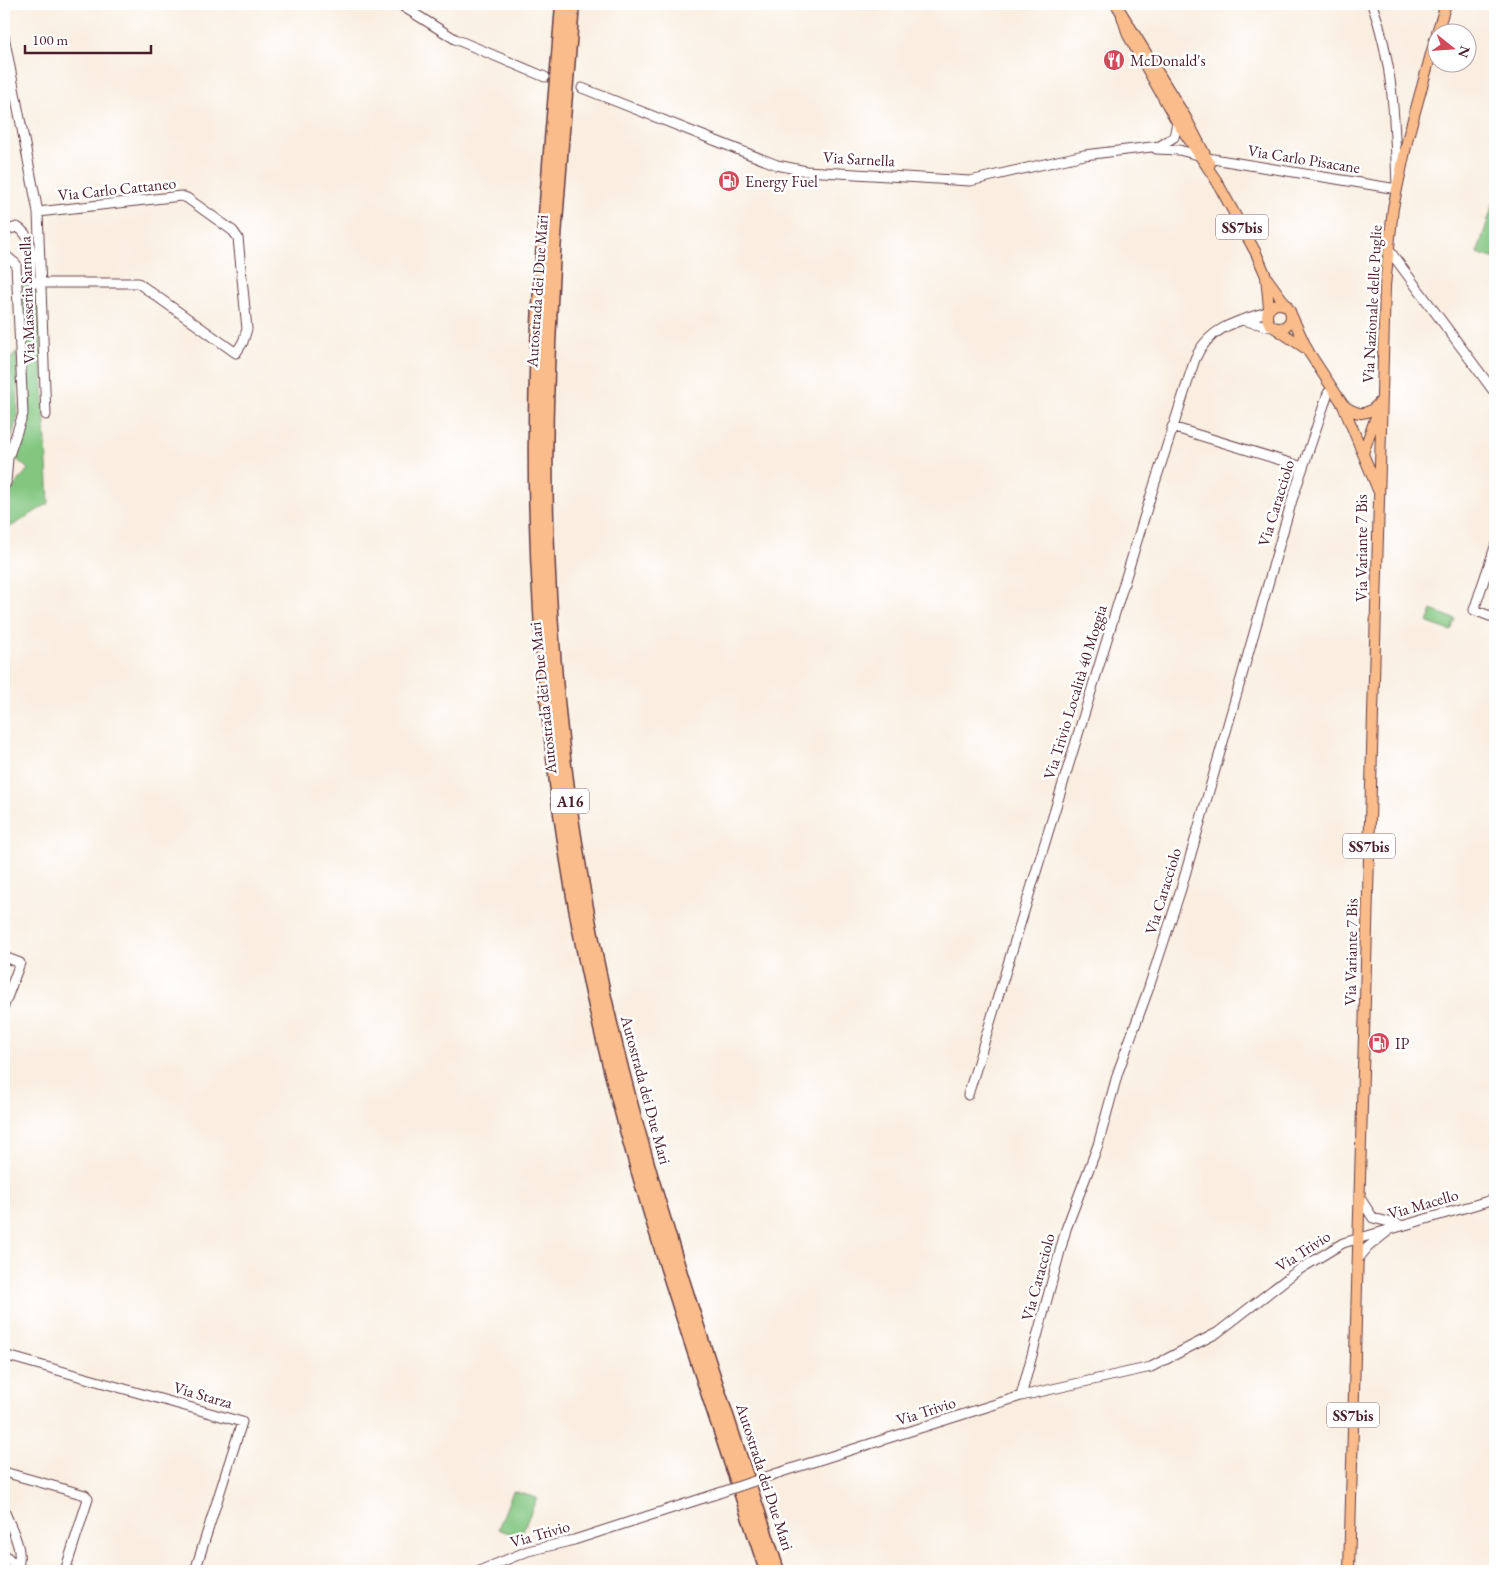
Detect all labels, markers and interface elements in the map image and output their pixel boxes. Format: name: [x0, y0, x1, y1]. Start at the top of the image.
scale bar: [25, 22, 151, 54]
north arrow: [1426, 22, 1476, 72]
text: 100 m: [32, 30, 69, 49]
text: N: [1454, 44, 1475, 60]
restaurant icon: McDonald's: [1102, 48, 1126, 72]
place label: McDonald's: [1130, 50, 1206, 71]
street label: Via Carlo Pisacane: [1246, 140, 1362, 178]
street label: Via Sarnella: [823, 147, 896, 171]
fuel station icon: Energy Fuel: [717, 169, 741, 193]
place label: Energy Fuel: [745, 171, 818, 192]
street label: Via Carlo Cattaneo: [57, 172, 177, 206]
street label: Autostrada dei Due Mari: [521, 214, 553, 369]
road number: SS7bis: [1216, 214, 1268, 240]
street label: Via Nazionale delle Puglie: [1357, 224, 1387, 384]
street label: Via Masseria Sarnella: [14, 235, 40, 364]
street label: Via Caracciolo: [1253, 457, 1299, 549]
street label: Via Variante 7 Bis: [1351, 494, 1372, 602]
street label: Via Trivio Località 40 Moggia: [1038, 602, 1112, 782]
street label: Autostrada dei Due Mari: [525, 621, 562, 776]
road number: A16: [551, 788, 589, 814]
road number: SS7bis: [1343, 834, 1395, 858]
street label: Via Caracciolo: [1140, 845, 1186, 937]
street label: Via Variante 7 Bis: [1340, 898, 1362, 1006]
street label: Autostrada dei Due Mari: [616, 1012, 676, 1167]
fuel station icon: IP: [1367, 1031, 1391, 1055]
place label: IP: [1395, 1033, 1409, 1054]
street label: Via Macello: [1385, 1184, 1461, 1224]
street label: Via Trivio: [1272, 1225, 1334, 1276]
street label: Via Caracciolo: [1016, 1231, 1060, 1323]
street label: Via Starza: [171, 1377, 236, 1414]
street label: Via Trivio: [894, 1392, 958, 1430]
street label: Autostrada dei Due Mari: [731, 1400, 799, 1553]
road number: SS7bis: [1327, 1402, 1379, 1428]
street label: Via Trivio: [508, 1515, 572, 1553]

